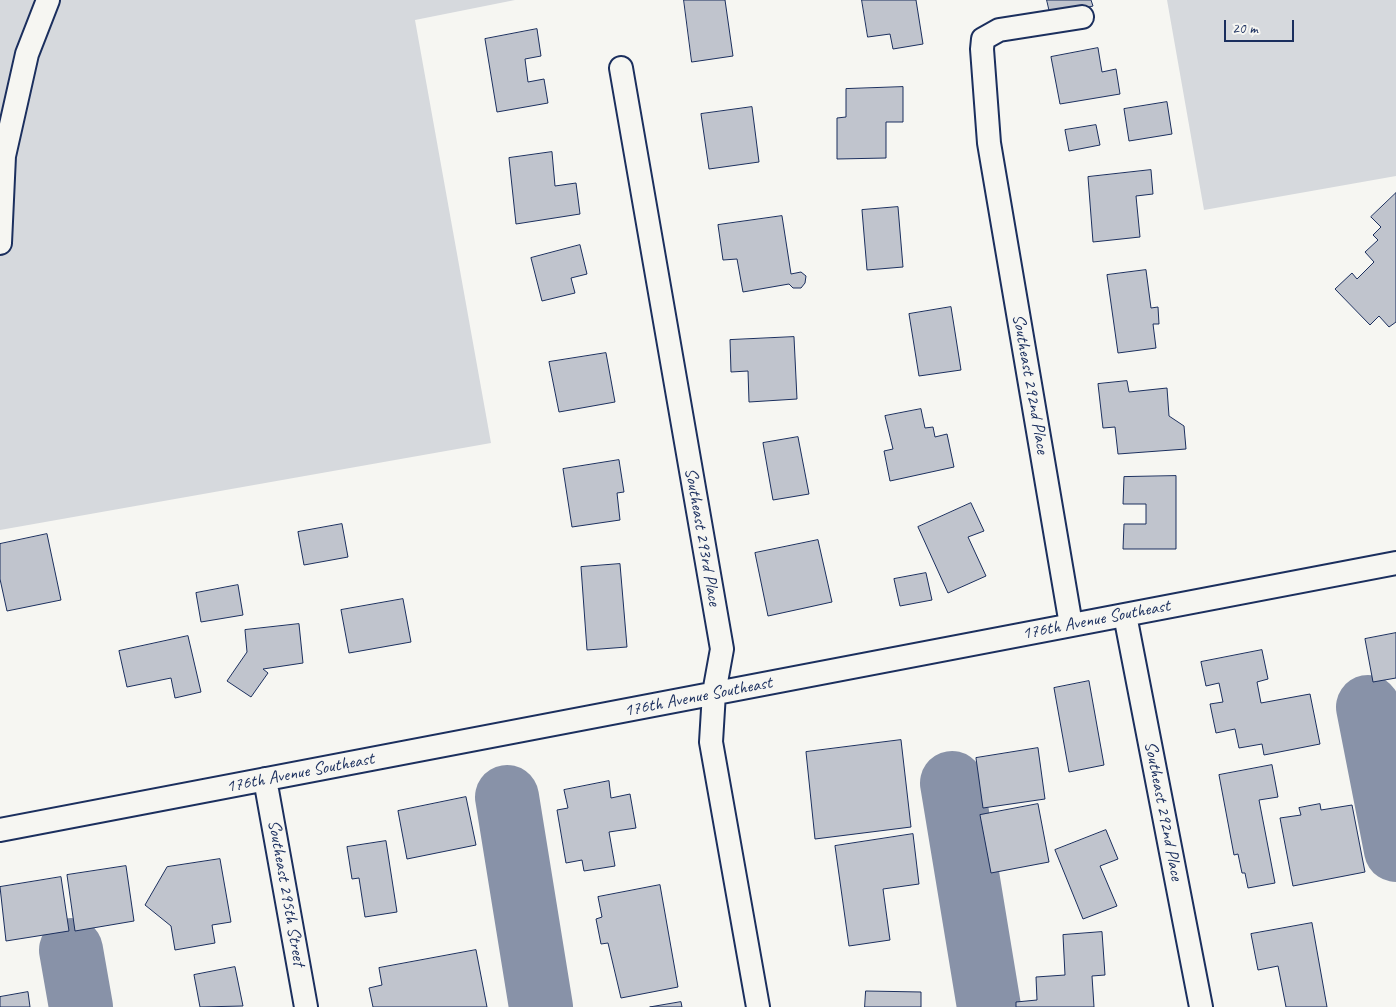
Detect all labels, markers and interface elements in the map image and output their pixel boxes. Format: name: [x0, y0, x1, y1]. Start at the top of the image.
scale bar: [1226, 10, 1296, 42]
text: 20 m: [1232, 19, 1258, 38]
street label: Southeast 292nd Place: [1007, 313, 1053, 455]
street label: Southeast 293rd Place: [679, 466, 725, 608]
street label: 176th Avenue Southeast: [1020, 595, 1172, 645]
street label: 176th Avenue Southeast: [622, 672, 774, 722]
street label: Southeast 292nd Place: [1139, 740, 1187, 882]
street label: 176th Avenue Southeast: [224, 748, 376, 798]
street label: Southeast 295th Street: [263, 818, 309, 968]

